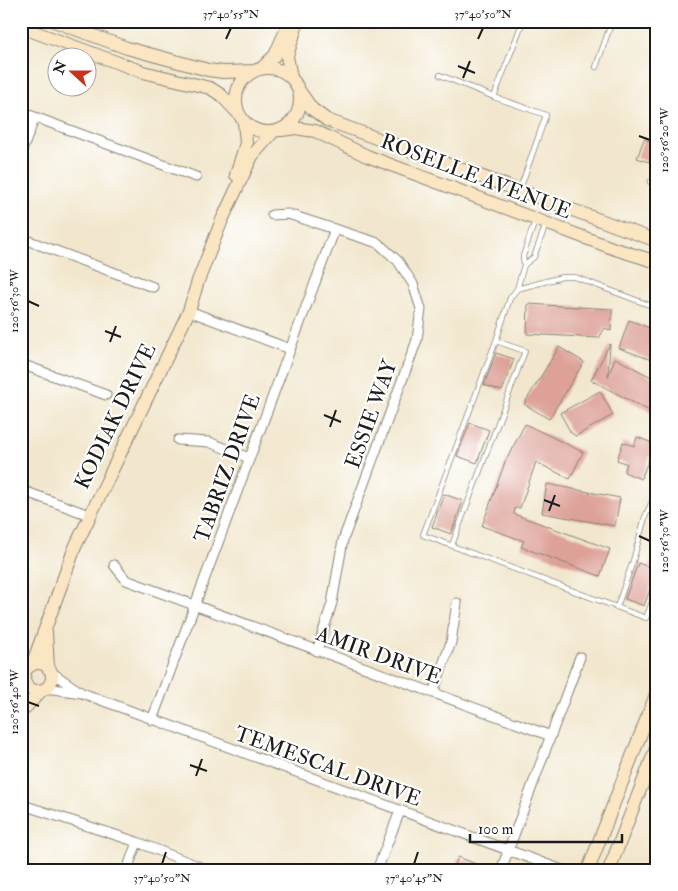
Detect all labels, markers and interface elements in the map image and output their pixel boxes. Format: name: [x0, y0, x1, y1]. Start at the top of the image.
text: 37°40'55"N: [203, 7, 260, 22]
text: 37°40'50"N: [454, 7, 512, 22]
north arrow: [48, 48, 98, 98]
text: N: [50, 58, 71, 77]
text: 120°56'20"W: [657, 107, 672, 172]
street label: ROSELLE AVENUE: [377, 128, 575, 225]
text: 120°56'30"W: [7, 269, 22, 333]
street label: KODIAK DRIVE: [68, 339, 162, 494]
street label: ESSIE WAY: [339, 356, 404, 472]
street label: TABRIZ DRIVE: [188, 390, 267, 546]
text: 120°56'30"W: [657, 509, 672, 573]
street label: AMIR DRIVE: [311, 620, 445, 691]
text: 120°56'40"W: [7, 669, 22, 735]
street label: TEMESCAL DRIVE: [231, 720, 425, 813]
scale bar: [470, 811, 623, 843]
text: 100 m: [478, 820, 514, 839]
text: 37°40'50"N: [133, 871, 191, 886]
text: 37°40'45"N: [385, 871, 443, 886]

